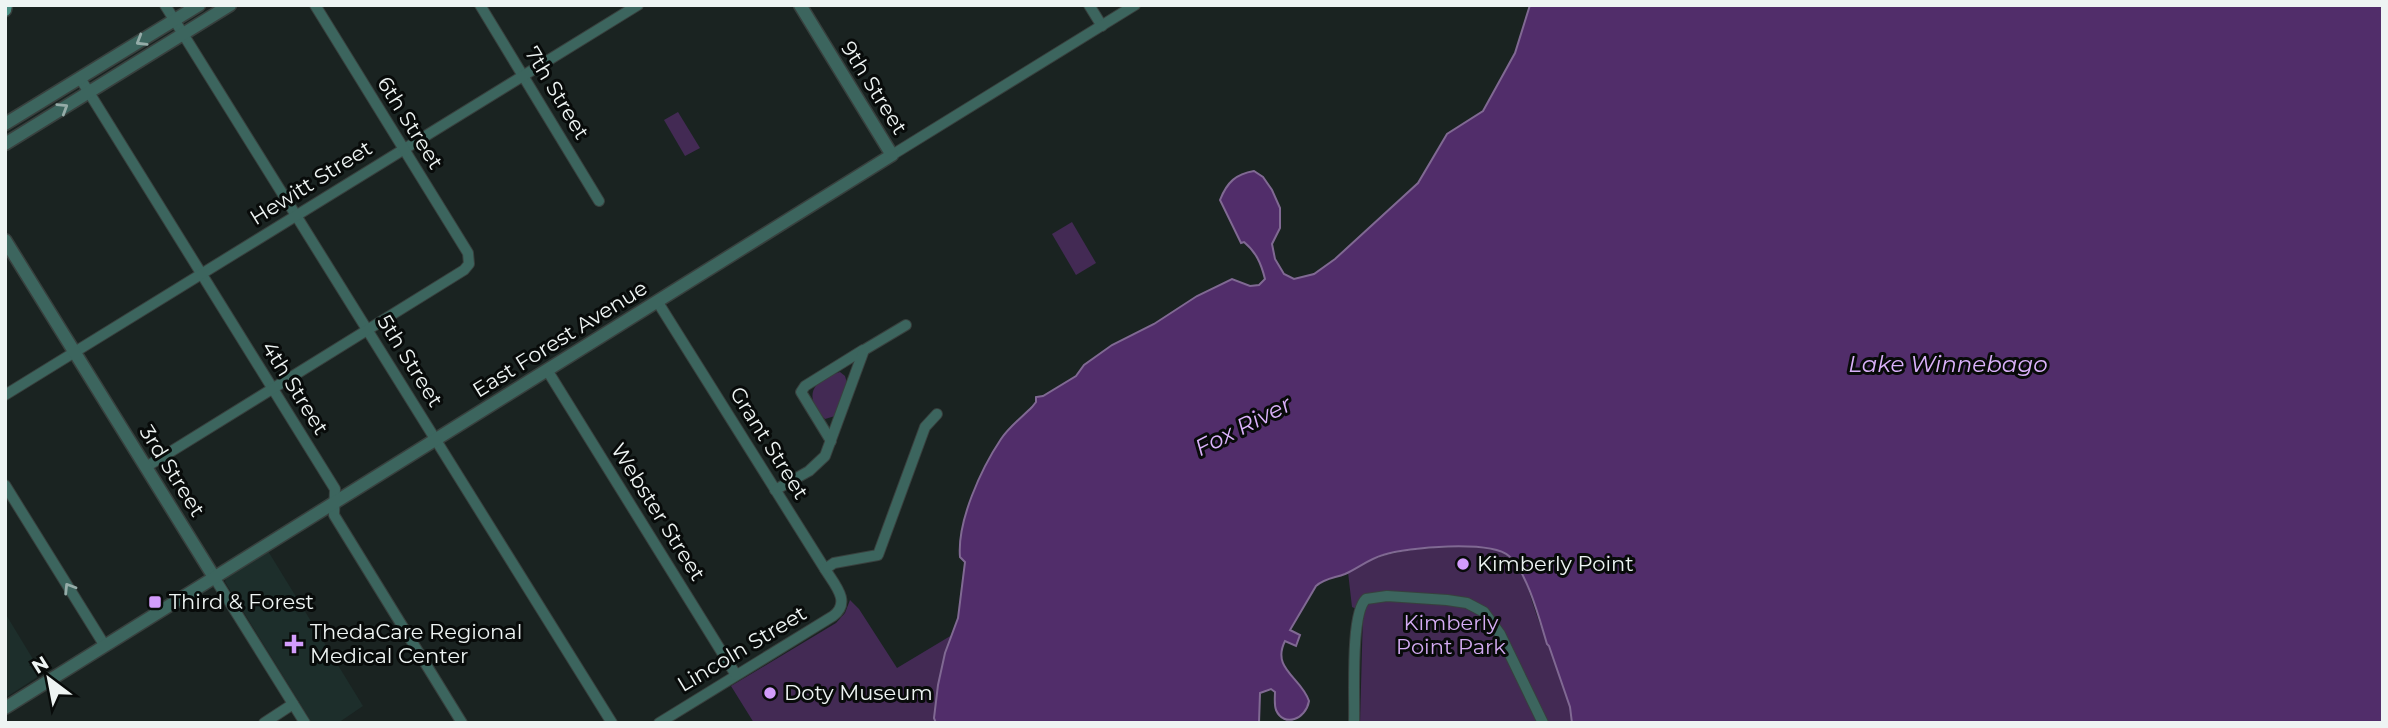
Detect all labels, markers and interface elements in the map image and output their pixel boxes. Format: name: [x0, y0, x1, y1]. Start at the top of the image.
one-way arrow: [136, 33, 149, 46]
street label: 9th Street: [836, 37, 913, 139]
street label: 7th Street: [520, 42, 595, 144]
street label: 6th Street: [372, 72, 449, 174]
one-way arrow: [56, 103, 69, 116]
street label: Hewitt Street: [245, 135, 376, 230]
street label: East Forest Avenue: [468, 275, 652, 402]
street label: 5th Street: [372, 310, 448, 411]
street label: 4th Street: [257, 336, 334, 439]
water label: Lake Winnebago: [1848, 350, 2048, 378]
street label: Grant Street: [725, 382, 814, 504]
water label: Fox River: [1190, 389, 1297, 462]
street label: 3rd Street: [134, 420, 210, 521]
street label: Webster Street: [606, 438, 711, 585]
place label: Kimberly Point: [1477, 551, 1634, 576]
marker: Kimberly Point: [1455, 556, 1471, 572]
one-way arrow: [65, 583, 78, 596]
place label: Third & Forest: [169, 589, 314, 614]
marker: Third & Forest: [147, 594, 163, 610]
street label: Lincoln Street: [673, 600, 811, 697]
park label: Kimberly Point Park: [1396, 610, 1506, 659]
place label: ThedaCare Regional Medical Center: [310, 619, 522, 668]
marker: ThedaCare Regional Medical Center: [284, 634, 304, 654]
north arrow: [14, 644, 84, 714]
text: N: [28, 651, 53, 679]
place label: Doty Museum: [784, 680, 933, 705]
marker: Doty Museum: [762, 685, 778, 701]

